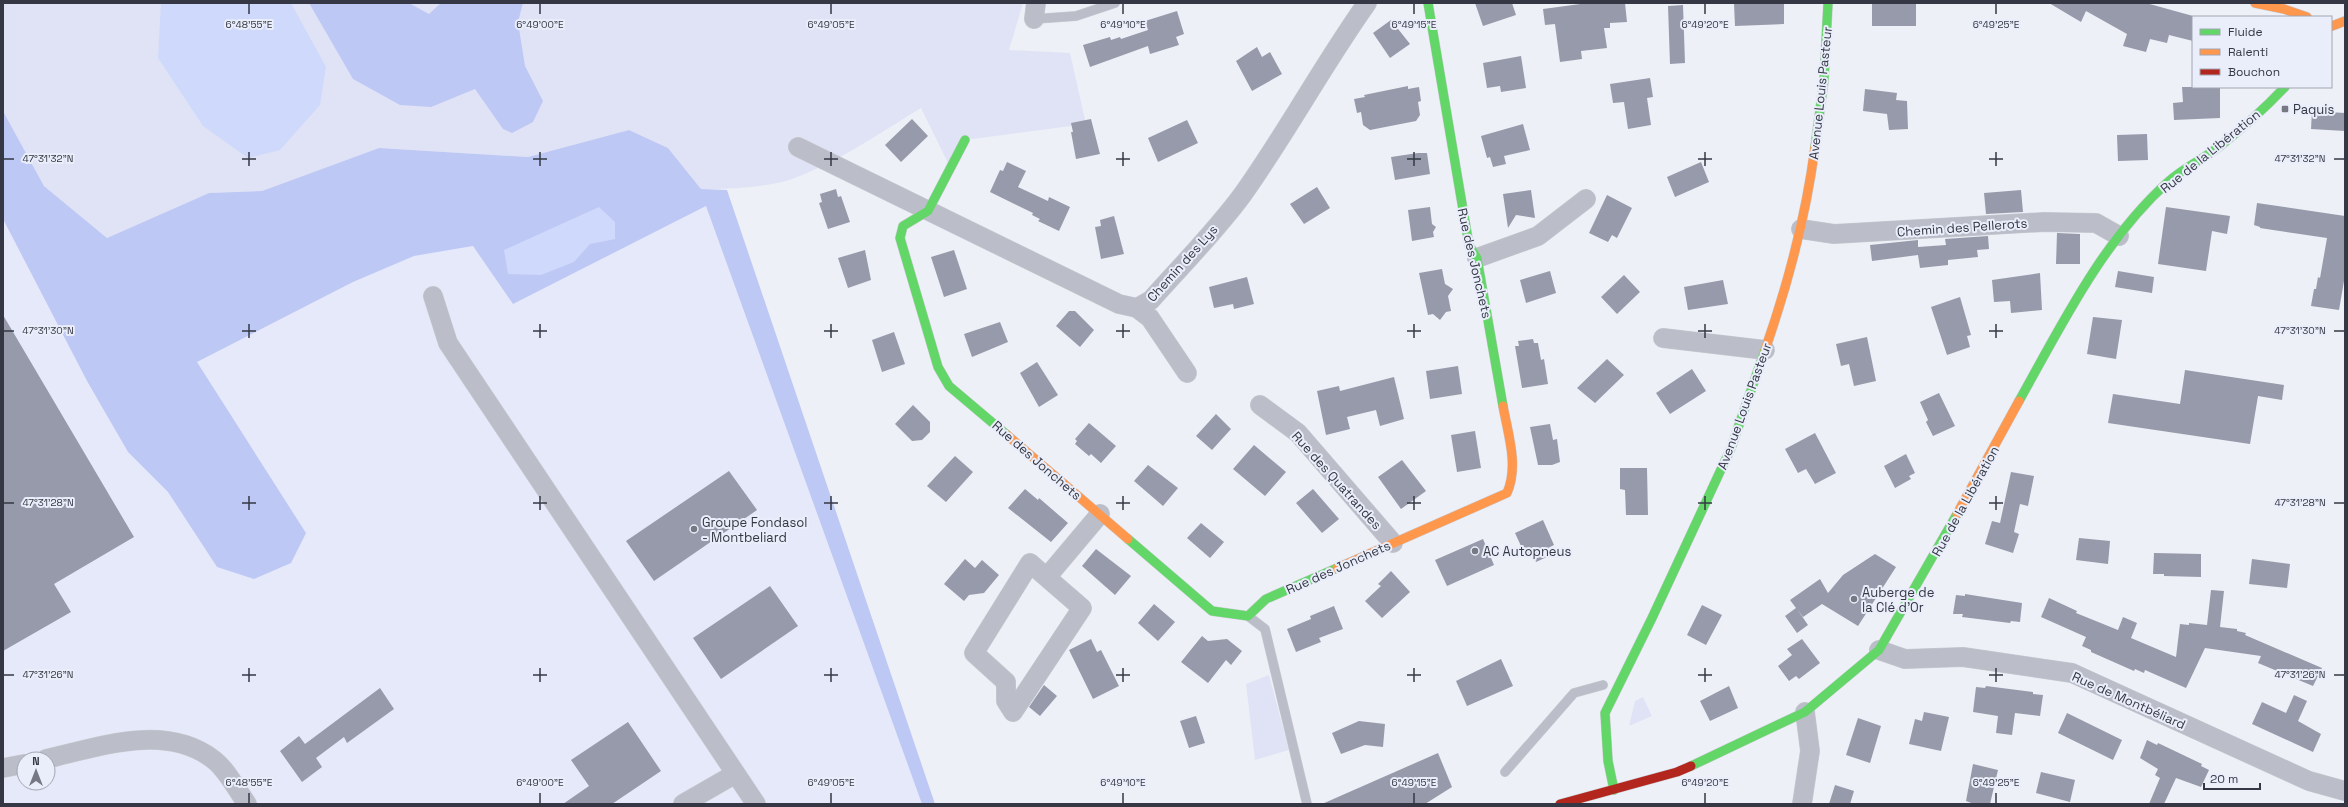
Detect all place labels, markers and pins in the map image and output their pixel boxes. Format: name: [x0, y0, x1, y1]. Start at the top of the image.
place label: Paquis: [2293, 101, 2334, 118]
marker: Paquis: [2280, 104, 2290, 114]
place label: Groupe Fondasol - Montbeliard: [702, 514, 807, 546]
marker: Groupe Fondasol - Montbeliard: [689, 524, 699, 534]
place label: AC Autopneus: [1483, 543, 1571, 560]
marker: AC Autopneus: [1470, 546, 1480, 556]
place label: Auberge de la Clé d'Or: [1862, 584, 1934, 616]
marker: Auberge de la Clé d'Or: [1849, 594, 1859, 604]

